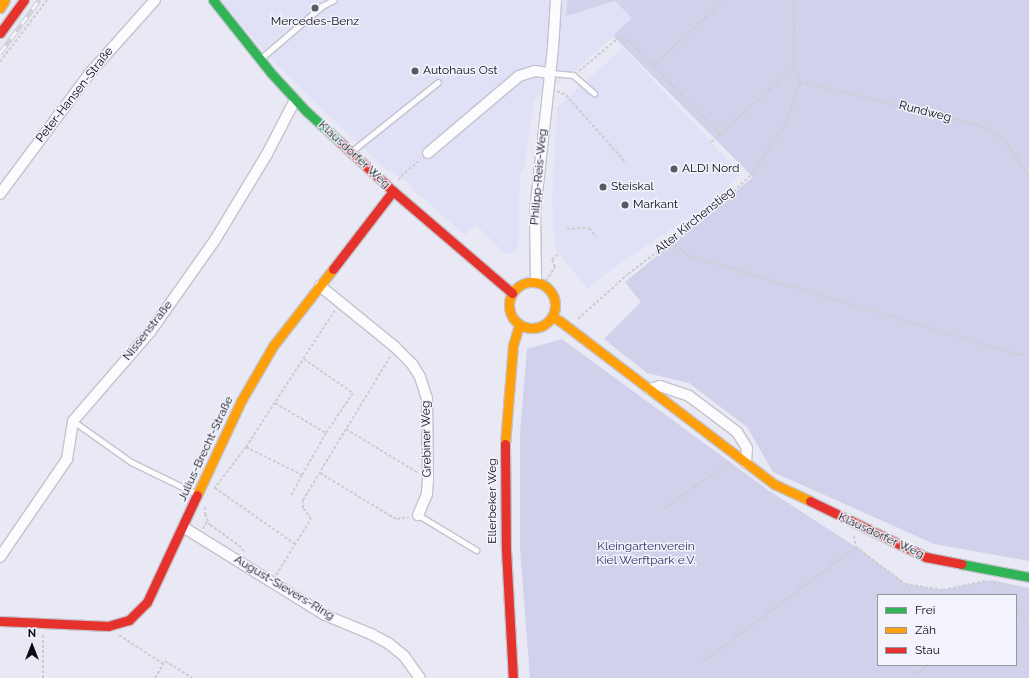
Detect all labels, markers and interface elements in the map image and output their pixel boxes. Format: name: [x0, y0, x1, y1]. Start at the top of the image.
marker: Mercedes-Benz: [310, 3, 320, 13]
place label: Mercedes-Benz: [271, 15, 359, 29]
street label: Peter-Hansen-Straße: [33, 44, 117, 146]
place label: Autohaus Ost: [423, 64, 498, 78]
marker: Autohaus Ost: [410, 66, 420, 76]
street label: Rundweg: [897, 99, 953, 125]
street label: Klausdorfer Weg: [315, 118, 393, 192]
street label: Philipp-Reis-Weg: [528, 128, 550, 226]
place label: ALDI Nord: [682, 162, 740, 176]
marker: ALDI Nord: [669, 164, 679, 174]
place label: Steiskal: [611, 180, 654, 194]
marker: Steiskal: [598, 182, 608, 192]
street label: Alter Kirchenstieg: [652, 184, 738, 258]
place label: Markant: [633, 198, 678, 212]
marker: Markant: [620, 200, 630, 210]
street label: Nissenstraße: [120, 298, 176, 364]
street label: Julius-Brecht-Straße: [175, 394, 237, 504]
street label: Grebiner Weg: [419, 400, 435, 478]
street label: Ellerbeker Weg: [486, 458, 500, 544]
street label: Klausdorfer Weg: [836, 510, 926, 562]
park label: Kleingartenverein Kiel Werftpark e.V.: [596, 540, 696, 568]
street label: August-Sievers-Ring: [231, 552, 337, 624]
legend: [877, 594, 1017, 666]
text: Frei: [915, 603, 935, 617]
text: Zäh: [915, 623, 936, 637]
north arrow: [12, 626, 52, 666]
text: N: [28, 627, 36, 640]
text: Stau: [915, 643, 940, 657]

